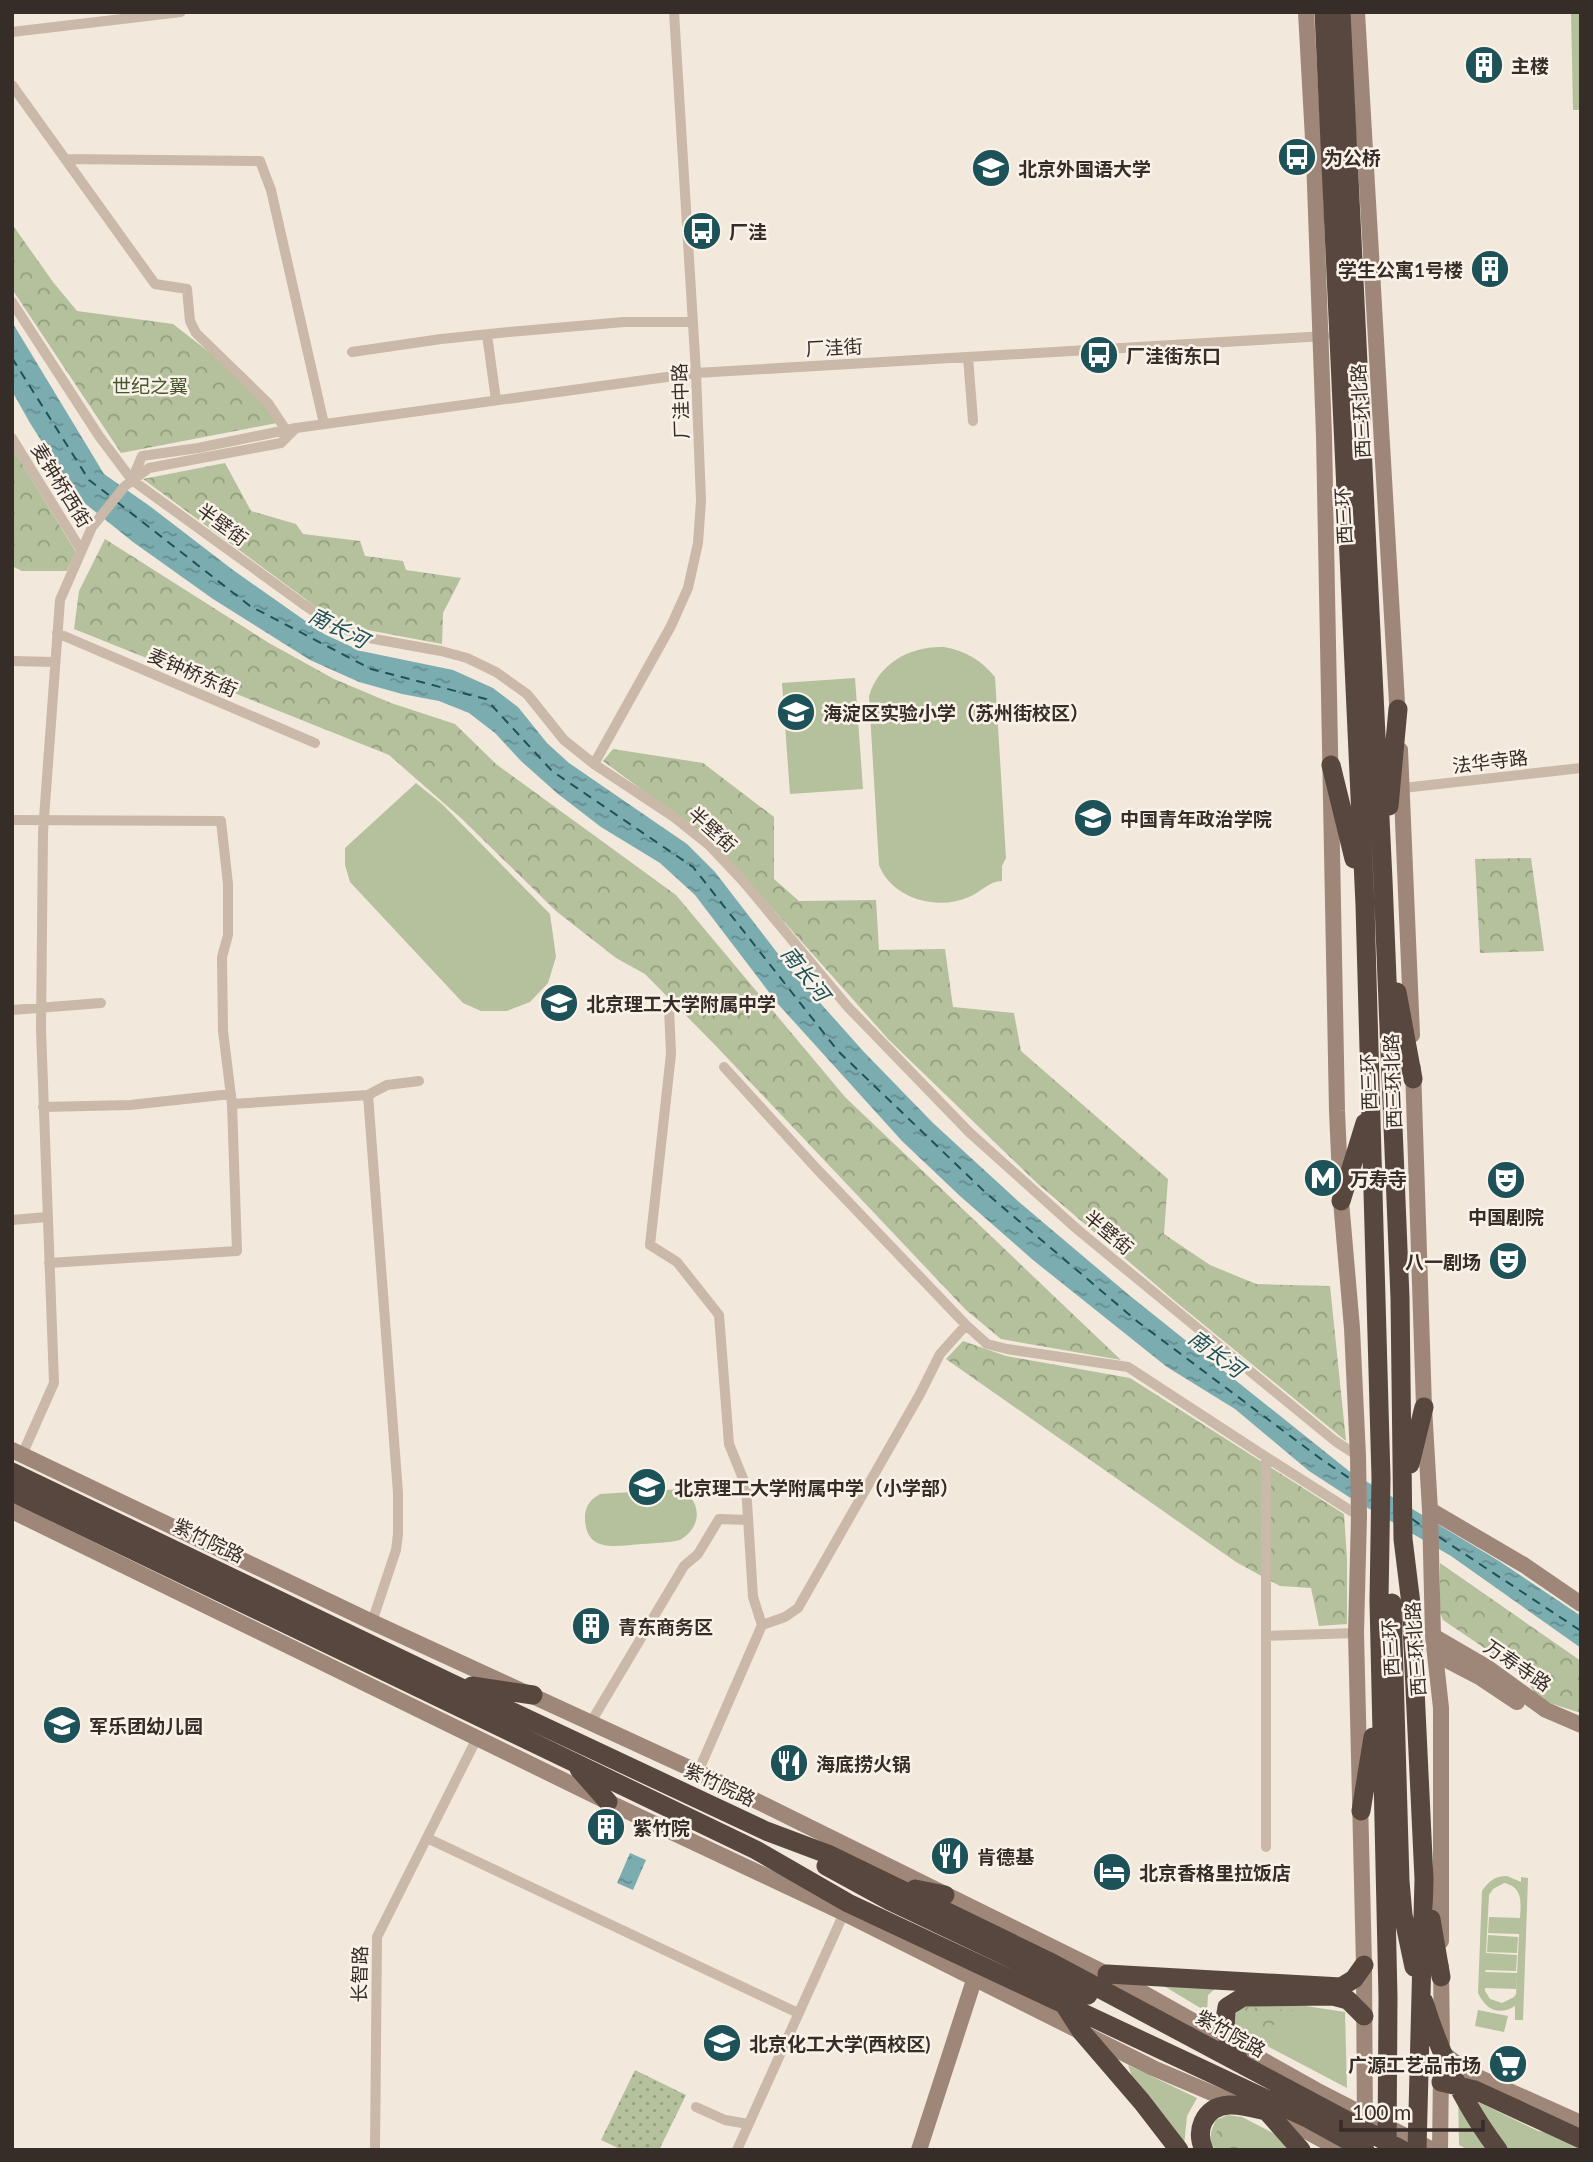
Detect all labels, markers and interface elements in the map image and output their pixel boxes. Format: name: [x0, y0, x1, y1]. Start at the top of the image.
building icon: 主楼: [1463, 44, 1505, 86]
place label: 主楼: [1511, 54, 1549, 77]
bus stop icon: 为公桥: [1276, 136, 1318, 178]
place label: 为公桥: [1324, 146, 1381, 169]
school or university icon: 北京外国语大学: [970, 147, 1012, 189]
place label: 北京外国语大学: [1018, 157, 1151, 180]
bus stop icon: 厂洼: [681, 210, 723, 252]
place label: 厂洼: [729, 220, 767, 243]
building icon: 学生公寓1号楼: [1469, 248, 1511, 290]
place label: 学生公寓1号楼: [1338, 258, 1463, 281]
street label: 厂洼街: [805, 334, 863, 360]
bus stop icon: 厂洼街东口: [1078, 334, 1120, 376]
place label: 厂洼街东口: [1126, 344, 1221, 367]
street label: 厂洼中路: [667, 363, 693, 439]
street label: 西三环北路: [1346, 363, 1374, 459]
park label: 世纪之翼: [112, 374, 188, 397]
street label: 麦钟桥西街: [27, 439, 97, 531]
street label: 西三环: [1330, 487, 1356, 545]
street label: 半壁街: [193, 498, 253, 550]
water label: 南长河: [305, 602, 376, 654]
street label: 麦钟桥东街: [145, 643, 241, 701]
school or university icon: 海淀区实验小学（苏州街校区）: [775, 691, 817, 733]
place label: 海淀区实验小学（苏州街校区）: [823, 701, 1089, 724]
street label: 法华寺路: [1451, 745, 1529, 777]
school or university icon: 中国青年政治学院: [1072, 797, 1114, 839]
street label: 半壁街: [684, 801, 742, 857]
place label: 中国青年政治学院: [1120, 807, 1272, 830]
water label: 南长河: [777, 940, 838, 1009]
school or university icon: 北京理工大学附属中学: [538, 982, 580, 1024]
place label: 北京理工大学附属中学: [586, 992, 776, 1015]
street label: 西三环北路: [1379, 1033, 1405, 1129]
street label: 西三环: [1356, 1053, 1380, 1111]
metro station icon: 万寿寺: [1302, 1157, 1344, 1199]
theatre icon: 中国剧院: [1485, 1159, 1527, 1201]
place label: 万寿寺: [1350, 1167, 1407, 1190]
street label: 半壁街: [1080, 1205, 1138, 1259]
place label: 中国剧院: [1468, 1205, 1544, 1228]
theatre icon: 八一剧场: [1487, 1240, 1529, 1282]
place label: 八一剧场: [1405, 1250, 1481, 1273]
water label: 南长河: [1184, 1324, 1253, 1384]
school or university icon: 北京理工大学附属中学（小学部）: [626, 1466, 668, 1508]
place label: 北京理工大学附属中学（小学部）: [674, 1476, 959, 1499]
street label: 紫竹院路: [170, 1513, 248, 1567]
street label: 西三环北路: [1400, 1601, 1430, 1697]
building icon: 青东商务区: [570, 1605, 612, 1647]
place label: 青东商务区: [618, 1615, 713, 1638]
street label: 西三环: [1377, 1619, 1403, 1677]
street label: 万寿寺路: [1480, 1634, 1556, 1696]
school or university icon: 军乐团幼儿园: [41, 1704, 83, 1746]
place label: 军乐团幼儿园: [89, 1714, 203, 1737]
restaurant icon: 海底捞火锅: [768, 1742, 810, 1784]
place label: 海底捞火锅: [816, 1752, 911, 1775]
street label: 紫竹院路: [681, 1758, 759, 1810]
building icon: 紫竹院: [585, 1806, 627, 1848]
place label: 紫竹院: [633, 1816, 690, 1839]
restaurant icon: 肯德基: [929, 1835, 971, 1877]
place label: 肯德基: [977, 1845, 1035, 1868]
hotel icon: 北京香格里拉饭店: [1091, 1851, 1133, 1893]
place label: 北京香格里拉饭店: [1139, 1861, 1291, 1884]
street label: 长智路: [347, 1945, 371, 2003]
street label: 紫竹院路: [1192, 2005, 1270, 2061]
school or university icon: 北京化工大学(西校区): [701, 2022, 743, 2064]
place label: 北京化工大学(西校区): [749, 2032, 930, 2055]
supermarket icon: 广源工艺品市场: [1487, 2043, 1529, 2085]
place label: 广源工艺品市场: [1348, 2053, 1481, 2076]
scale bar: [1341, 2088, 1483, 2132]
text: 100 m: [1352, 2099, 1411, 2124]

